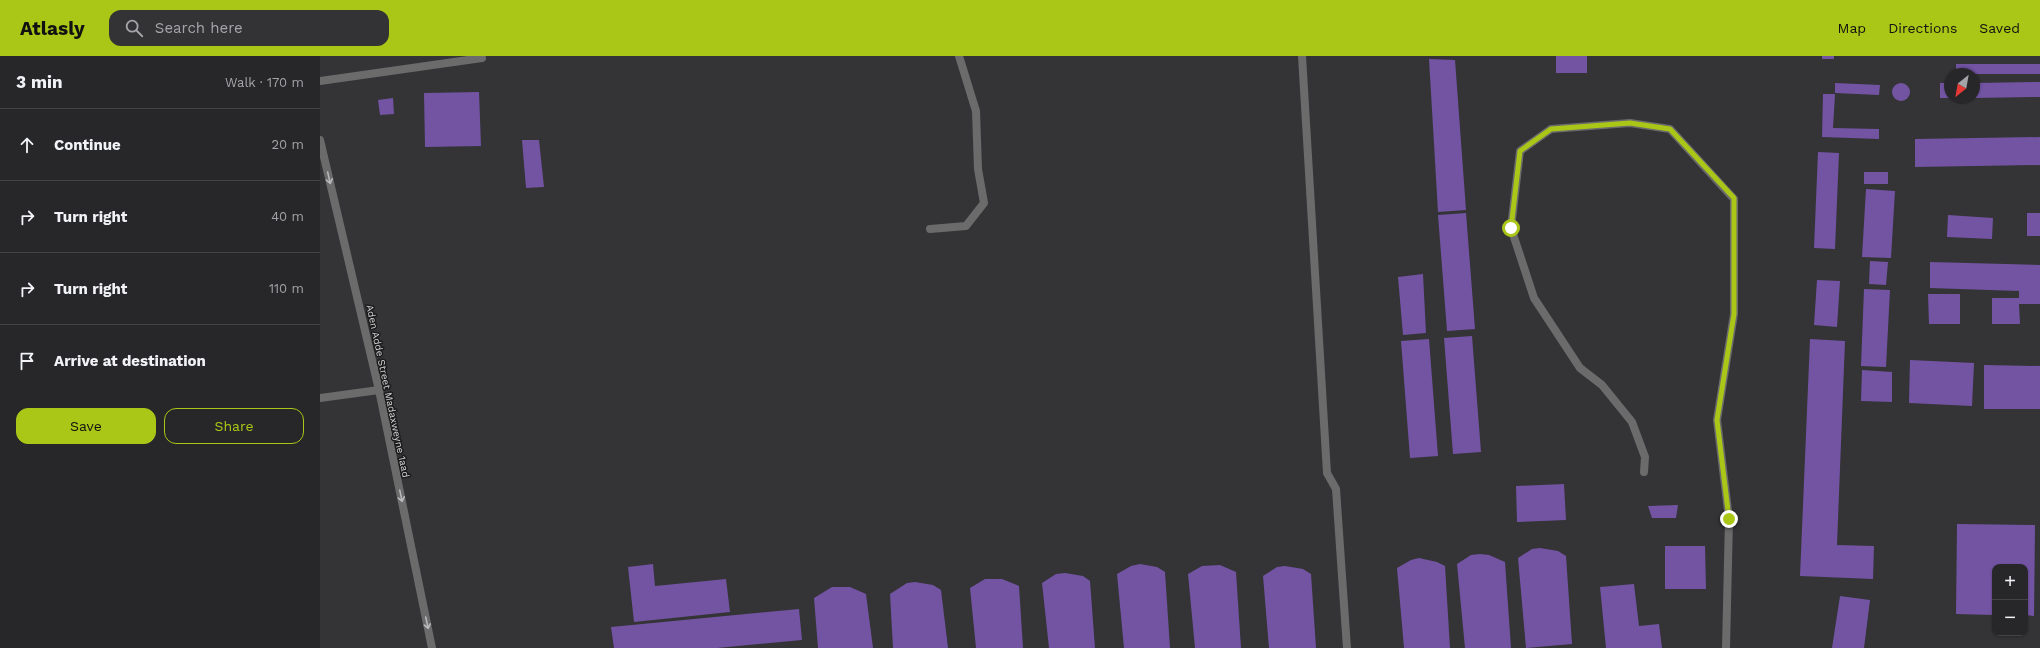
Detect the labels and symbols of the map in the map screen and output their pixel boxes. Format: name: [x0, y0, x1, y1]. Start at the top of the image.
north arrow: [1944, 68, 1980, 104]
one-way arrow: [326, 171, 333, 184]
route start: [1502, 219, 1520, 237]
street label: Aden Adde Street Madaxweyne 1aad: [364, 304, 412, 478]
one-way arrow: [397, 489, 405, 502]
route end: [1720, 510, 1738, 528]
one-way arrow: [423, 616, 431, 629]

